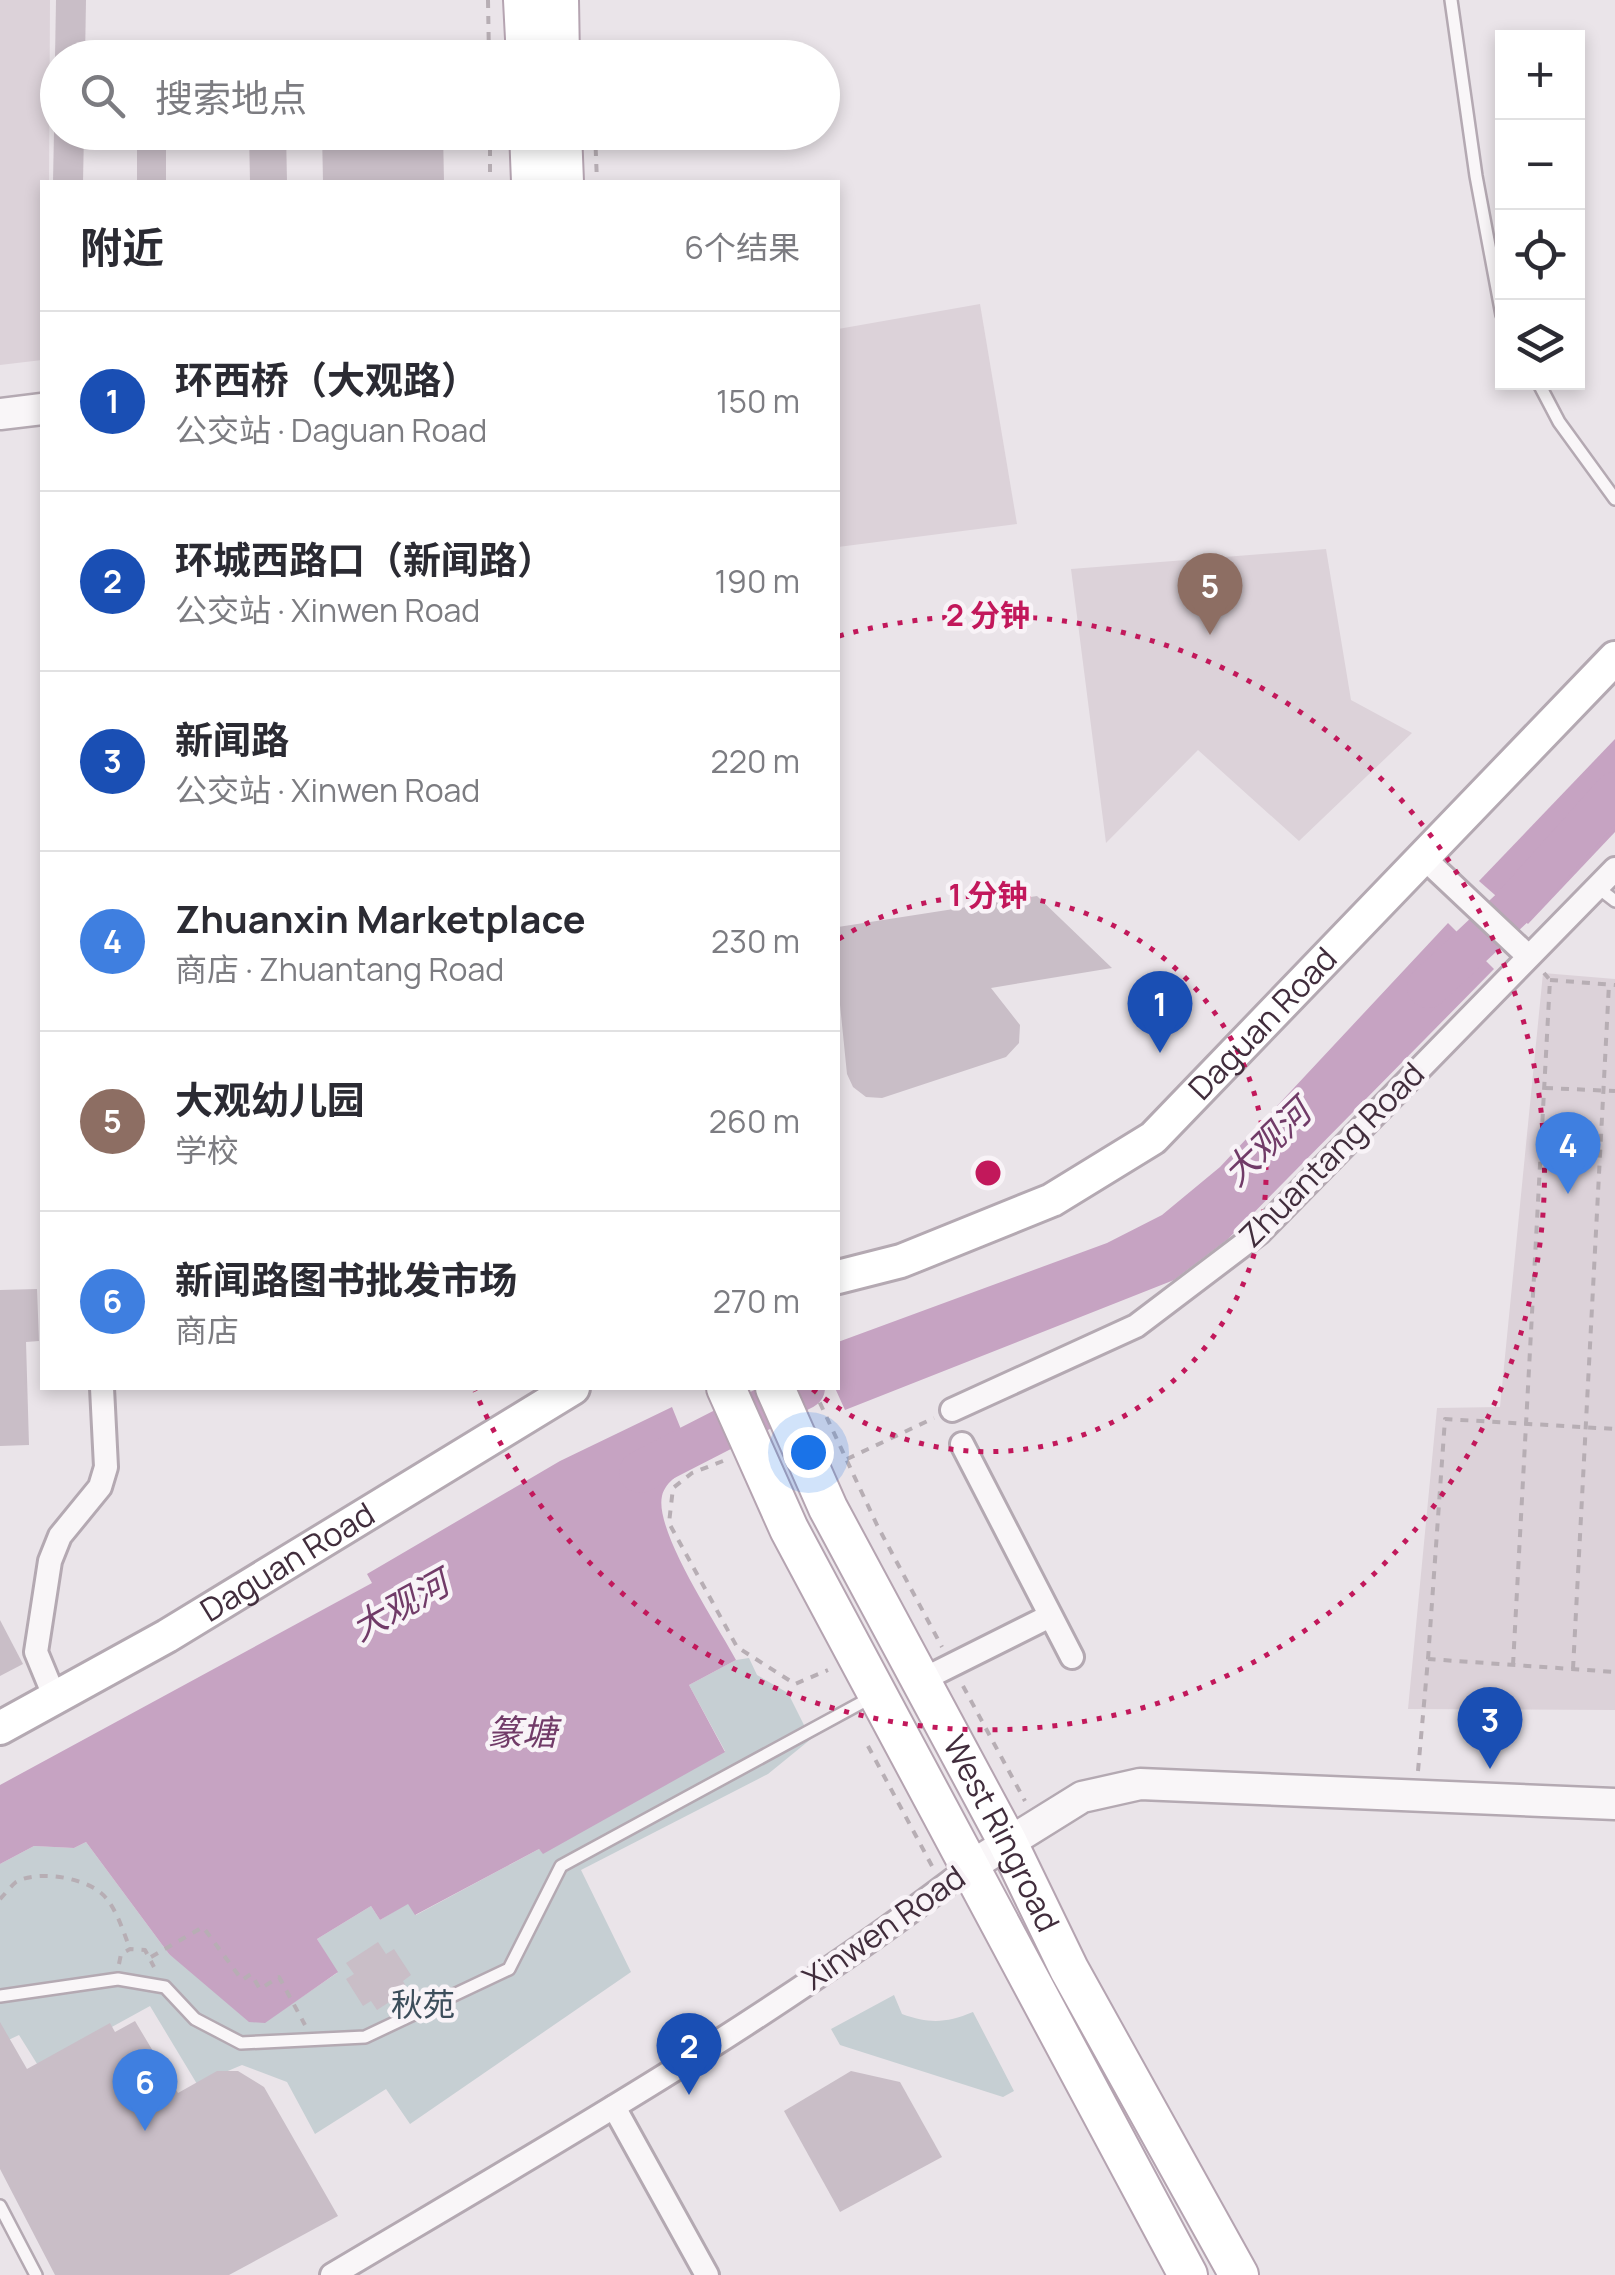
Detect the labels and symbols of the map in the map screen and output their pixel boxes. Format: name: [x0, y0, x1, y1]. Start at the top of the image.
pin: 5: [1178, 552, 1242, 635]
text: 2 分钟: [946, 594, 1030, 635]
text: 1 分钟: [948, 874, 1028, 915]
street label: Daguan Road: [1178, 937, 1346, 1109]
pin: 1: [1128, 970, 1192, 1053]
street label: Zhuantang Road: [1229, 1052, 1434, 1257]
water label: 大观河: [1212, 1084, 1325, 1196]
pin: 4: [1536, 1112, 1600, 1194]
centre of rings: [970, 1155, 1006, 1191]
your location: [783, 1427, 834, 1478]
street label: Daguan Road: [192, 1492, 382, 1631]
water label: 大观河: [342, 1556, 462, 1652]
pin: 3: [1458, 1686, 1522, 1769]
water label: 篆塘: [487, 1708, 562, 1756]
street label: West Ringroad: [933, 1727, 1071, 1939]
street label: Xinwen Road: [793, 1855, 974, 1999]
park label: 秋苑: [391, 1982, 455, 2026]
pin: 2: [656, 2012, 722, 2095]
pin: 6: [112, 2048, 178, 2131]

